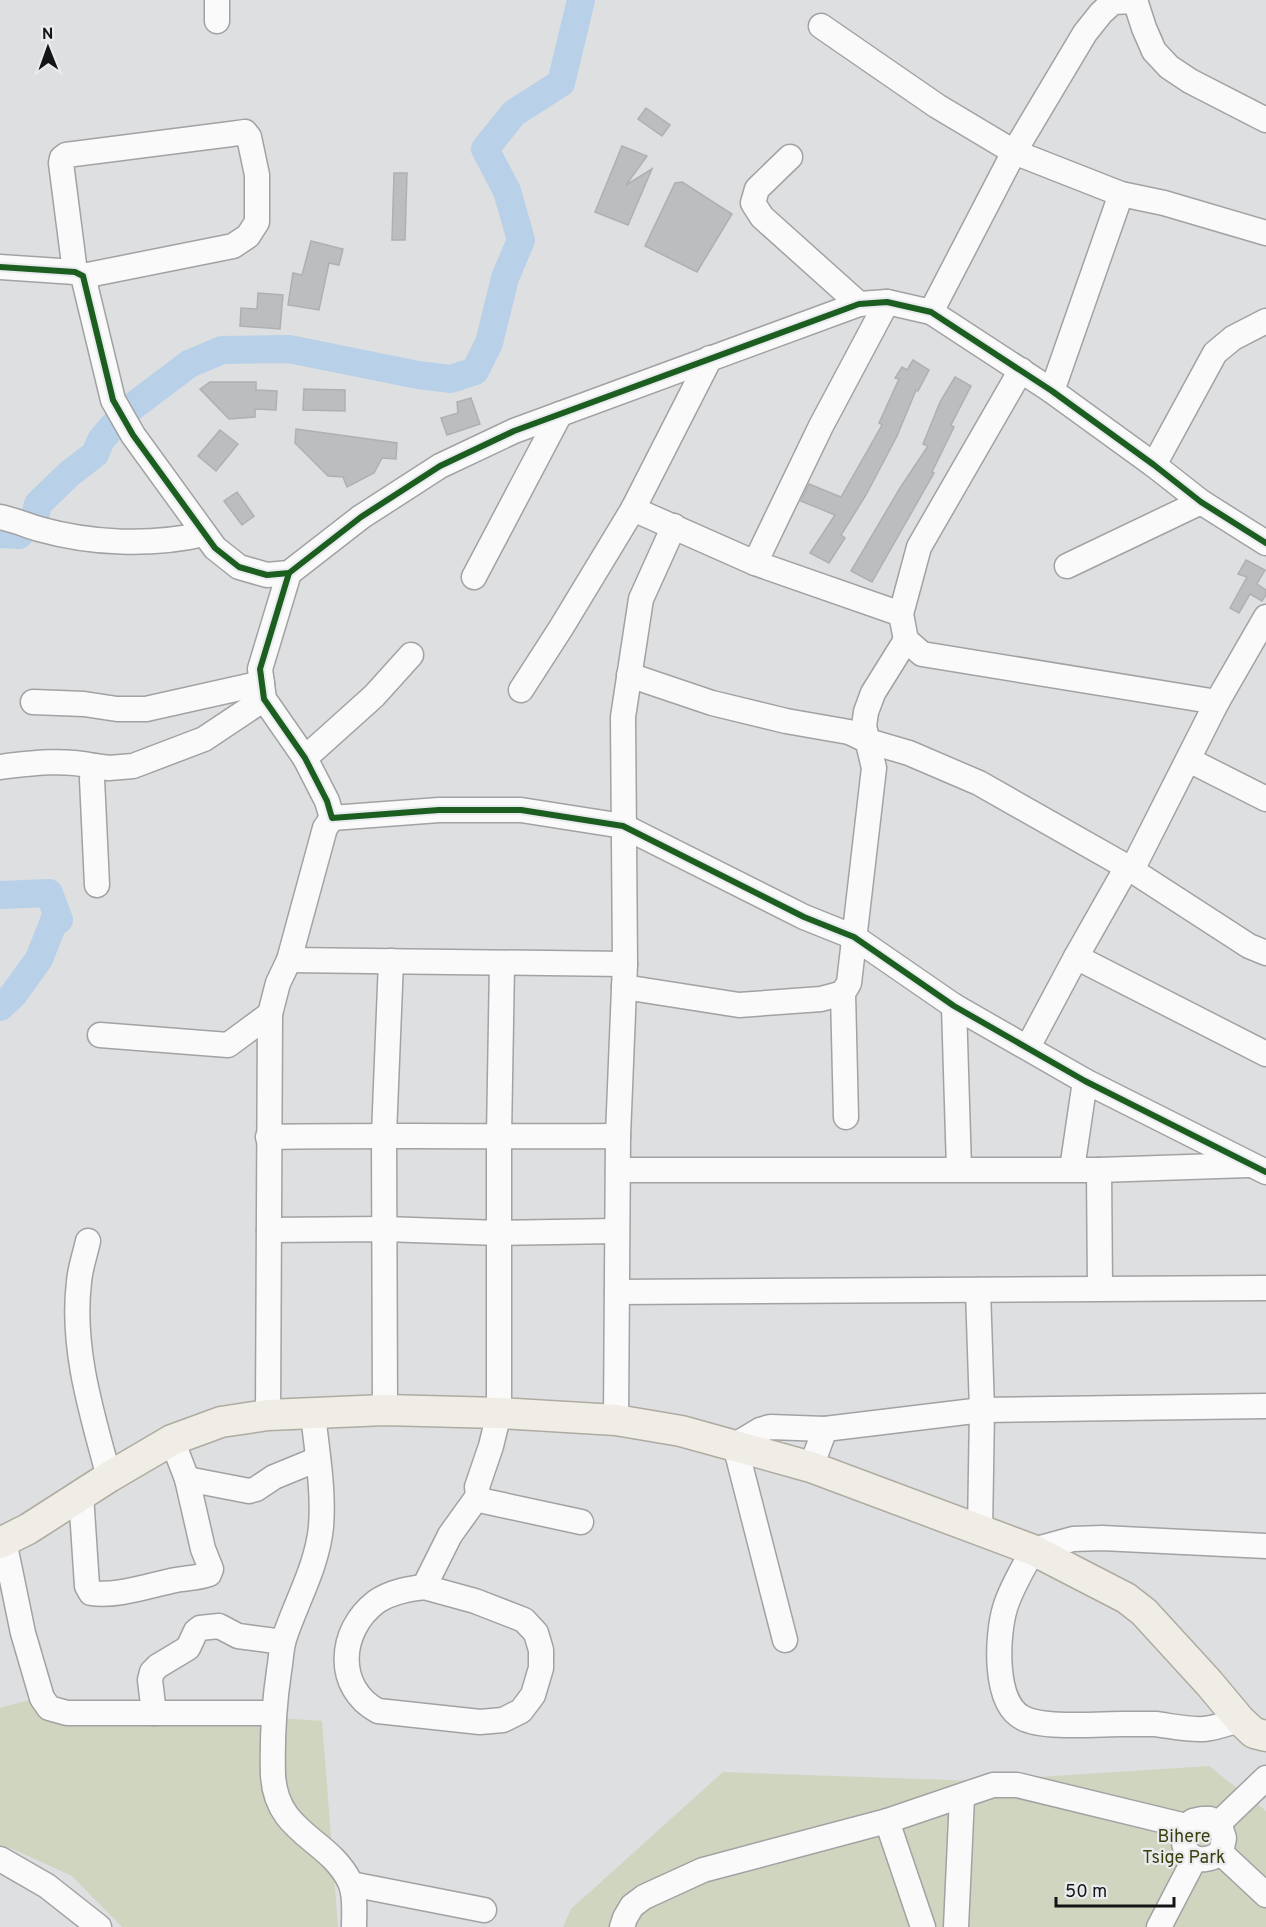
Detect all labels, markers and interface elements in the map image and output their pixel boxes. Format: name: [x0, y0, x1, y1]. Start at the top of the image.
north arrow: [18, 18, 78, 78]
text: N: [42, 25, 54, 45]
park label: Bihere Tsige Park: [1142, 1826, 1226, 1870]
scale bar: [1056, 1870, 1174, 1908]
text: 50 m: [1065, 1881, 1107, 1904]

